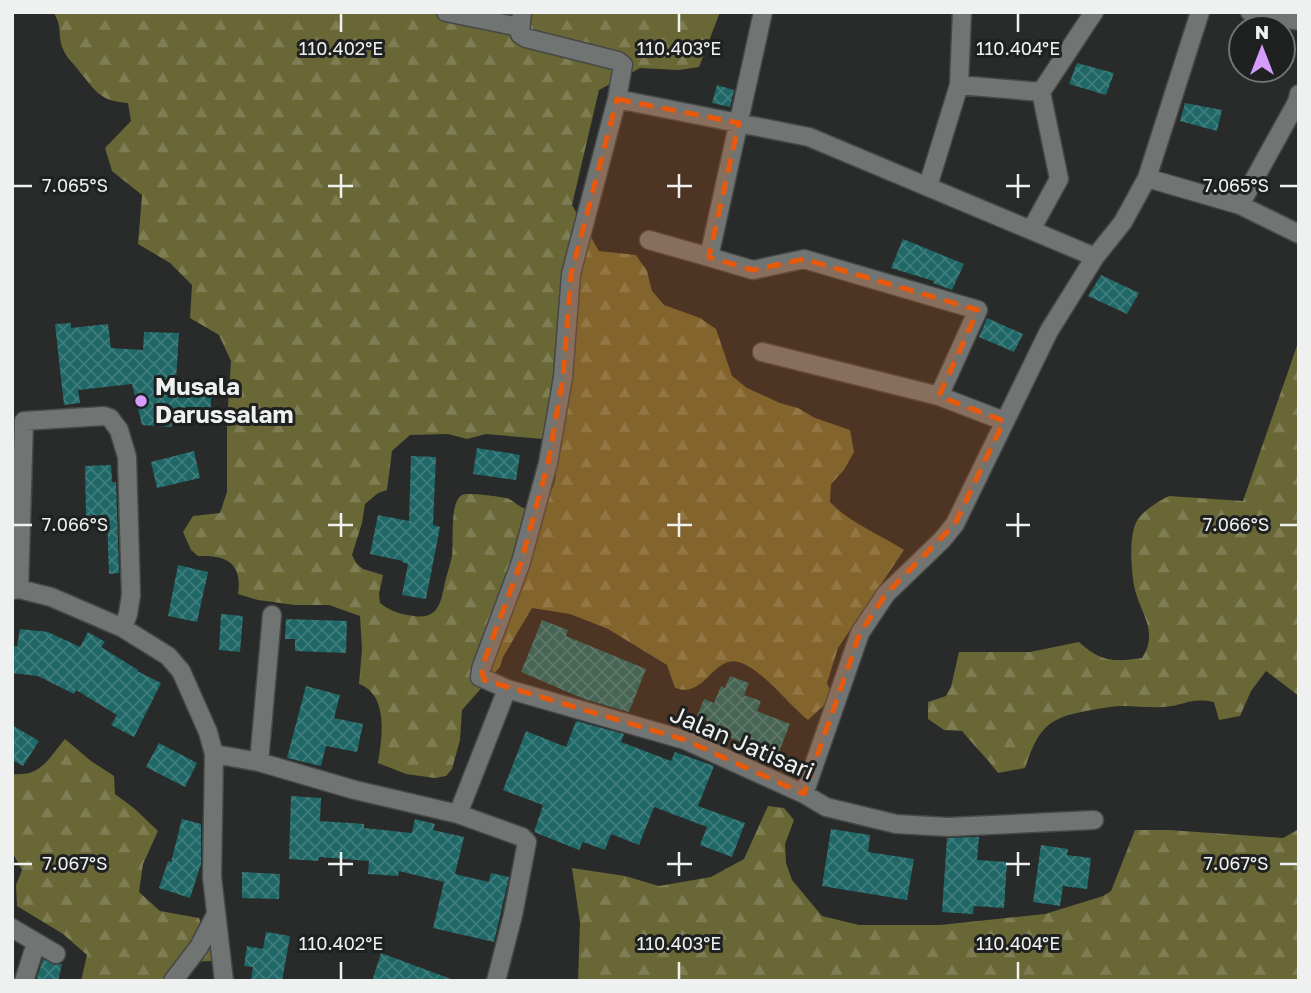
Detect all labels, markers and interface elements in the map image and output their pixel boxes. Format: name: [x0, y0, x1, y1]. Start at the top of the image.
north arrow: [1227, 14, 1297, 84]
text: N: [1255, 20, 1269, 43]
text: 110.402°E: [299, 37, 383, 59]
text: 110.403°E: [637, 37, 721, 59]
text: 110.404°E: [976, 37, 1060, 59]
text: 7.065°S: [42, 174, 108, 196]
text: 7.065°S: [1203, 174, 1269, 196]
place label: Musala Darussalam: [155, 371, 293, 428]
marker: Musala Darussalam: [133, 393, 149, 409]
text: 7.066°S: [42, 513, 108, 535]
text: 7.066°S: [1203, 513, 1269, 535]
street label: Jalan Jatisari: [666, 698, 819, 785]
text: 7.067°S: [42, 852, 108, 874]
text: 7.067°S: [1203, 852, 1269, 874]
text: 110.402°E: [299, 932, 383, 954]
text: 110.403°E: [637, 932, 721, 954]
text: 110.404°E: [976, 932, 1060, 954]

